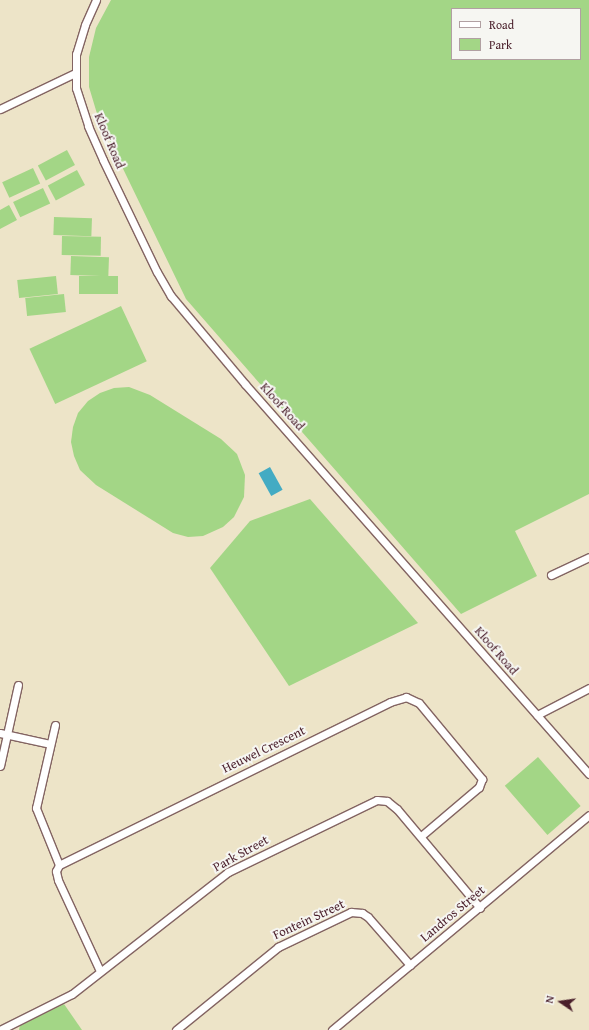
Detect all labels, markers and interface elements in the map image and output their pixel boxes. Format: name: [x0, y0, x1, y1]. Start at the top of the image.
legend: [451, 8, 581, 60]
text: Road: [489, 16, 514, 33]
text: Park: [489, 36, 512, 53]
street label: Kloof Road: [90, 111, 128, 171]
street label: Kloof Road: [257, 380, 307, 434]
street label: Kloof Road: [471, 624, 521, 678]
street label: Heuwel Crescent: [220, 723, 308, 777]
street label: Park Street: [211, 832, 271, 876]
street label: Landros Street: [418, 882, 488, 946]
street label: Fontein Street: [271, 897, 347, 943]
north arrow: [541, 982, 581, 1022]
text: N: [541, 994, 558, 1005]

